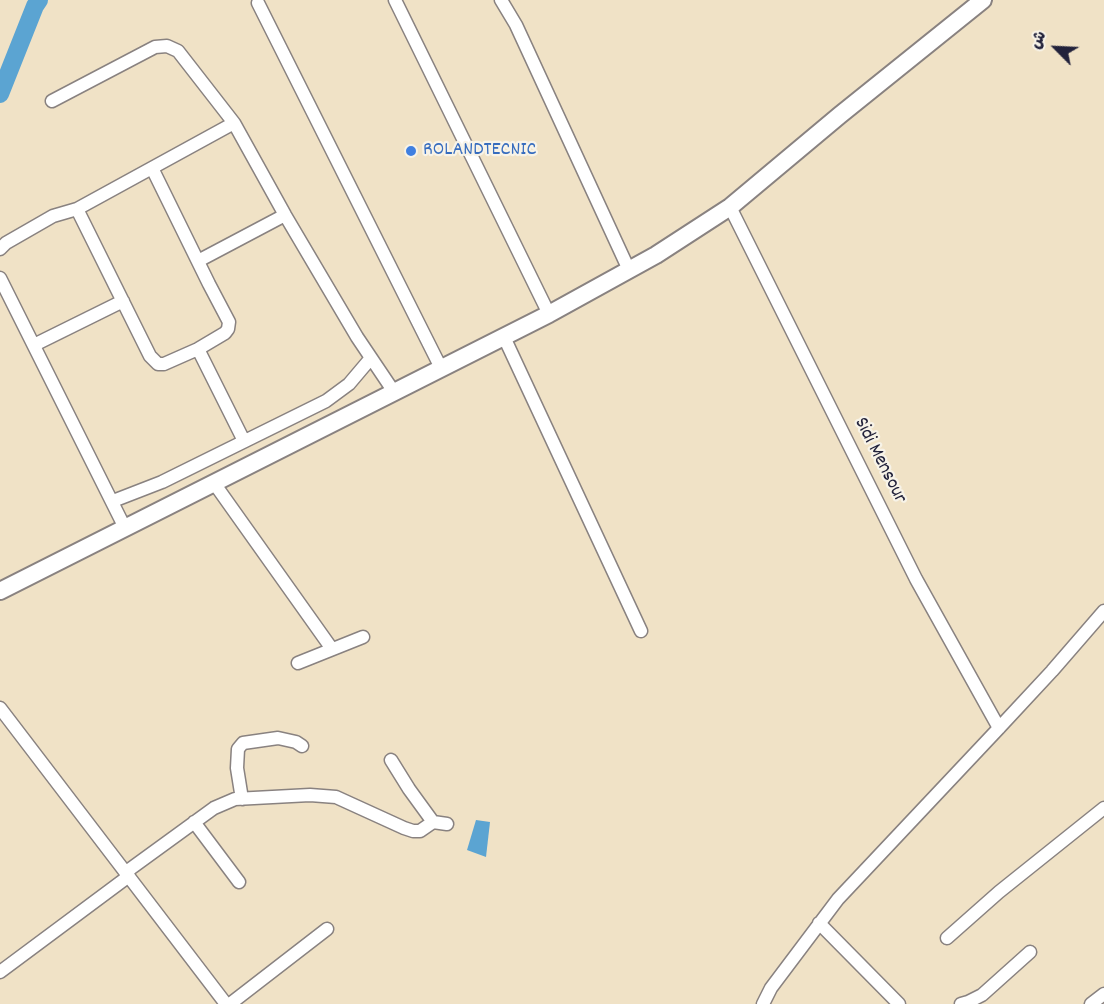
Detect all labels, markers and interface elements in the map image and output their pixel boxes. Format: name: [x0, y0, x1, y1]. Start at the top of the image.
north arrow: [1026, 18, 1086, 78]
text: ش: [1025, 28, 1053, 53]
place label: ROLANDTECNIC: [423, 139, 536, 163]
marker: ROLANDTECNIC: [404, 144, 418, 158]
street label: Sidi Mensour: [847, 414, 911, 508]

